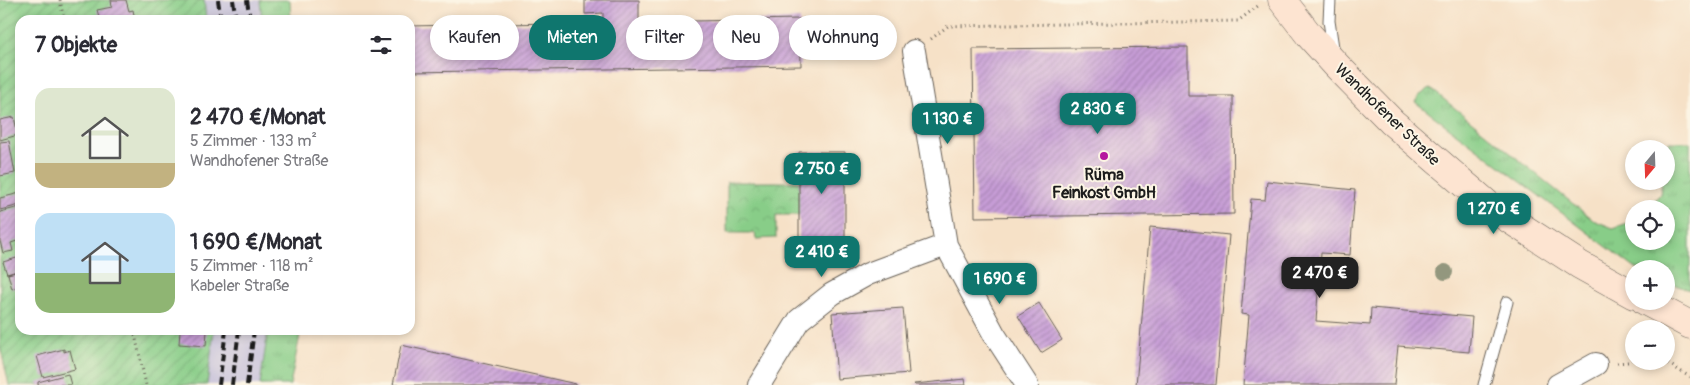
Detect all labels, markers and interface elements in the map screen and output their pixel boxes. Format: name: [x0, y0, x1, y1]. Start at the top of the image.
chip: Kaufen: [430, 15, 519, 60]
chip: Mieten: [529, 15, 616, 60]
chip: Filter: [626, 15, 703, 60]
chip: Neu: [713, 15, 779, 60]
chip: Wohnung: [789, 15, 897, 60]
icon: filters: [367, 31, 395, 59]
text: 7 Objekte: [35, 32, 117, 59]
street label: Wandhofener Straße: [1331, 59, 1444, 170]
pin: 2 830 €: [1052, 92, 1144, 135]
text: 2 830 €: [1071, 99, 1125, 119]
pin: 1 130 €: [902, 102, 994, 145]
text: 2 470 €/Monat: [190, 104, 326, 131]
icon: home: [75, 108, 135, 168]
text: 1 130 €: [923, 109, 973, 129]
text: 5 Zimmer · 133 m²: [190, 131, 317, 151]
north arrow: [1625, 140, 1675, 190]
map controls: [1625, 140, 1675, 370]
marker: Rüma Feinkost GmbH: [1098, 150, 1110, 162]
text: Wandhofener Straße: [190, 151, 328, 171]
pin: 2 750 €: [776, 152, 868, 195]
text: 2 750 €: [795, 159, 849, 179]
place label: Rüma Feinkost GmbH: [1052, 165, 1156, 203]
pin: 1 270 €: [1448, 192, 1540, 235]
text: 1 270 €: [1468, 199, 1520, 219]
button: locate: [1625, 200, 1675, 250]
text: 1 690 €/Monat: [190, 229, 322, 256]
icon: home: [75, 233, 135, 293]
pin: 2 410 €: [776, 236, 868, 278]
text: 2 410 €: [796, 242, 848, 262]
text: 5 Zimmer · 118 m²: [190, 256, 313, 276]
pin: 2 470 €: [1274, 256, 1366, 299]
button: +: [1625, 260, 1675, 310]
pin: 1 690 €: [954, 262, 1046, 305]
text: 2 470 €: [1292, 263, 1348, 283]
text: 1 690 €: [974, 269, 1026, 289]
text: Kabeler Straße: [190, 276, 289, 296]
button: −: [1625, 320, 1675, 370]

